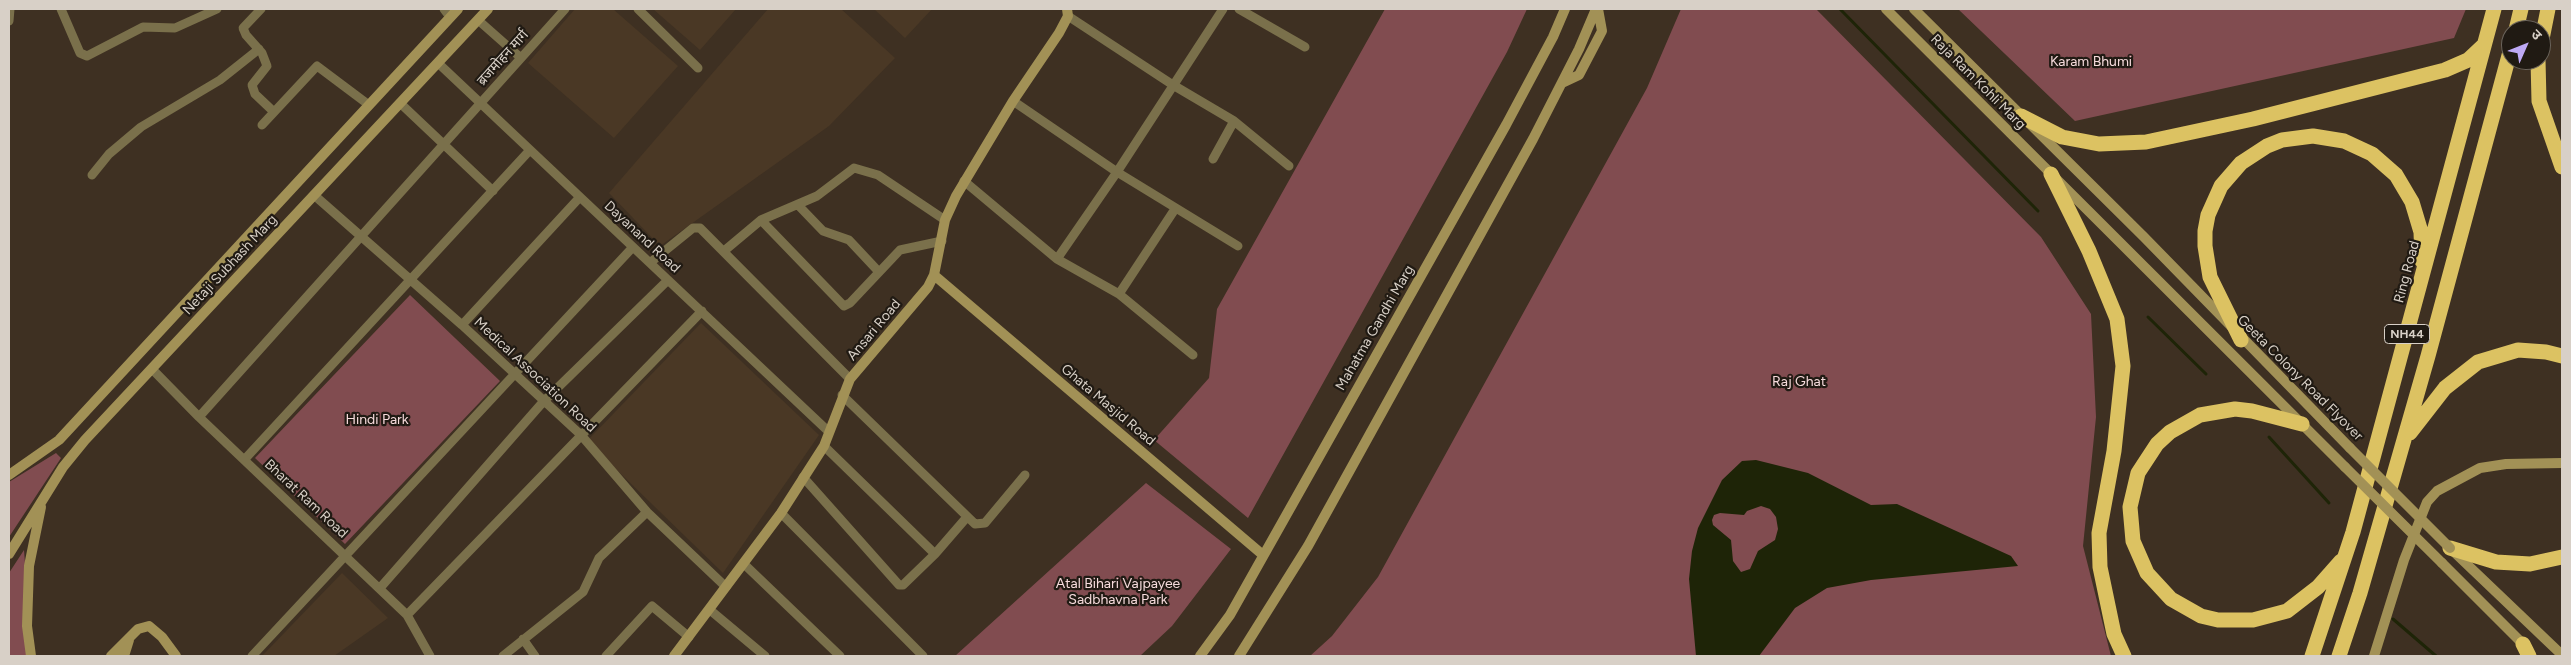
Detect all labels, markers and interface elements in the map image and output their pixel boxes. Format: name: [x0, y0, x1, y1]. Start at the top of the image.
north arrow: [2501, 20, 2551, 70]
text: उ: [2527, 26, 2545, 44]
street label: ब्रजमोहन मार्ग: [474, 27, 532, 89]
street label: Raja Ram Kohli Marg: [1927, 31, 2029, 133]
park label: Karam Bhumi: [2050, 54, 2132, 70]
street label: Dayanand Road: [601, 198, 683, 276]
street label: Netaji Subhash Marg: [179, 211, 281, 319]
street label: Ring Road: [2391, 239, 2423, 305]
street label: Mahatma Gandhi Marg: [1332, 262, 1418, 394]
street label: Ansari Road: [844, 296, 904, 364]
street label: Geeta Colony Road Flyover: [2234, 312, 2366, 444]
street label: Medical Association Road: [470, 314, 600, 436]
road number: NH44: [2384, 324, 2430, 344]
street label: Ghata Masjid Road: [1057, 361, 1159, 449]
park label: Raj Ghat: [1772, 374, 1826, 390]
park label: Hindi Park: [345, 412, 409, 428]
street label: Bharat Ram Road: [261, 456, 351, 542]
park label: Atal Bihari Vajpayee Sadbhavna Park: [1056, 576, 1180, 608]

